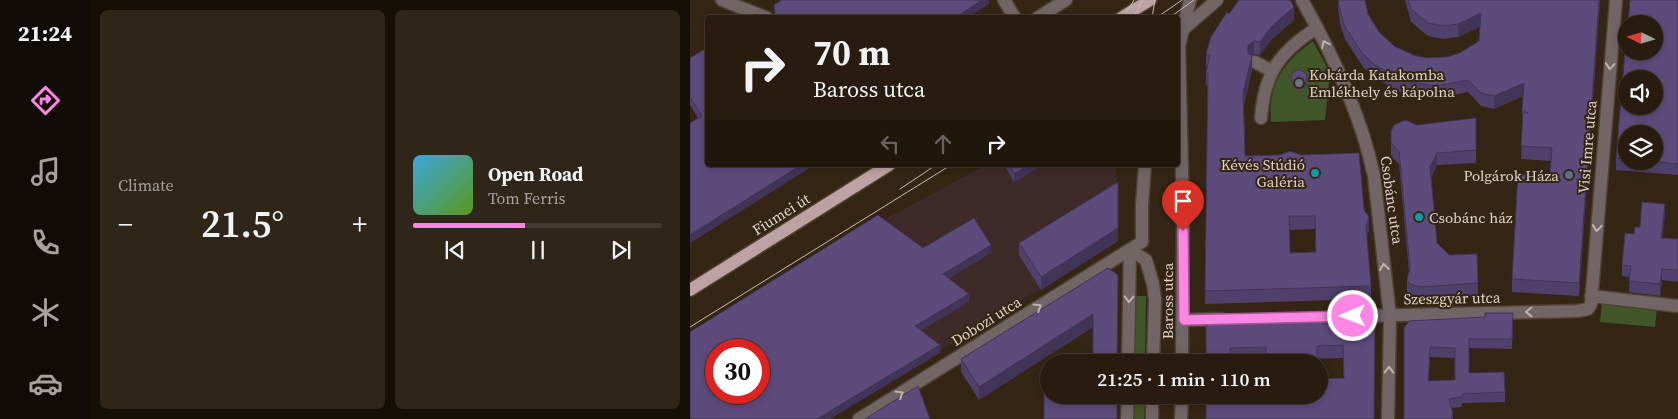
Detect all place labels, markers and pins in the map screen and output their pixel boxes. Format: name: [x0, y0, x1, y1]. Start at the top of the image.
place label: Kokárda Katakomba Emlékhely és kápolna: [1309, 64, 1455, 102]
marker: Kokárda Katakomba Emlékhely és kápolna: [1293, 77, 1305, 89]
place label: Kévés Stúdió Galéria: [1221, 154, 1305, 192]
place label: Polgárok Háza: [1463, 165, 1559, 186]
marker: Kévés Stúdió Galéria: [1309, 167, 1321, 179]
marker: Polgárok Háza: [1563, 169, 1575, 181]
pin: [1162, 180, 1204, 231]
place label: Csobánc ház: [1429, 207, 1513, 228]
marker: Csobánc ház: [1413, 211, 1425, 223]

